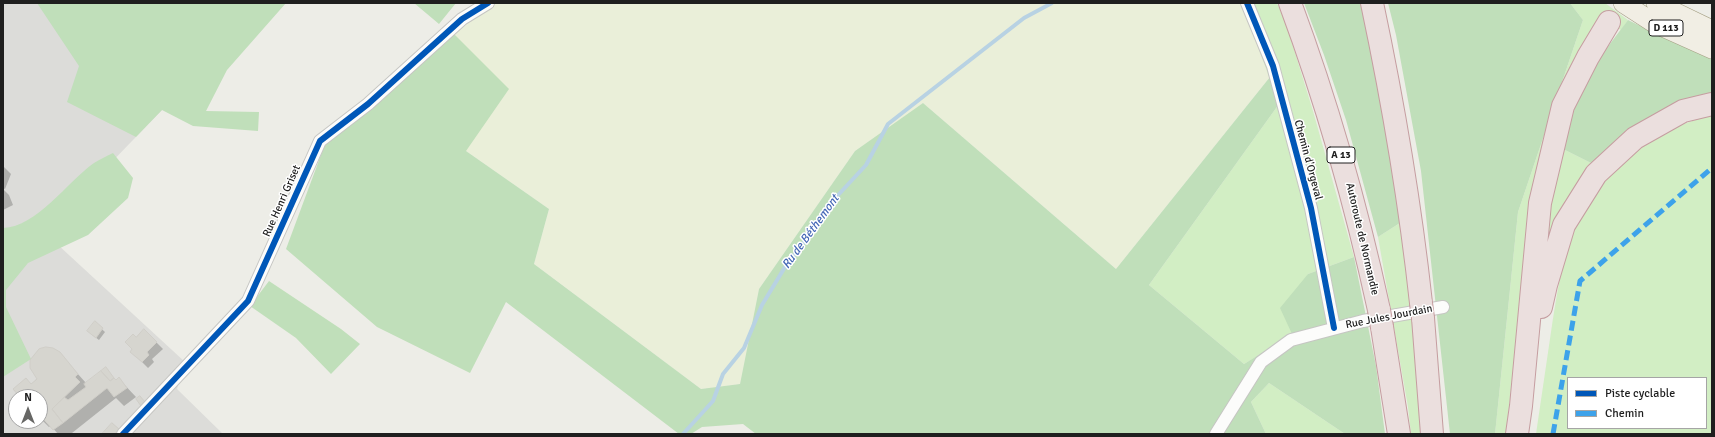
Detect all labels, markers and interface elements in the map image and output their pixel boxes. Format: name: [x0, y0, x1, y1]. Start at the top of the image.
road number: D 113: [1649, 20, 1683, 36]
street label: Chemin d'Orgeval: [1291, 118, 1325, 202]
road number: A 13: [1327, 147, 1355, 163]
street label: Rue Henri Griset: [260, 163, 304, 239]
street label: Autoroute de Normandie: [1343, 182, 1381, 296]
water label: Ru de Béthemont: [779, 192, 843, 272]
street label: Rue Jules Jourdain: [1344, 302, 1434, 332]
legend: [1567, 377, 1707, 429]
text: Piste cyclable: [1605, 386, 1675, 401]
north arrow: [8, 389, 48, 429]
text: N: [24, 391, 32, 404]
text: Chemin: [1605, 406, 1644, 421]

